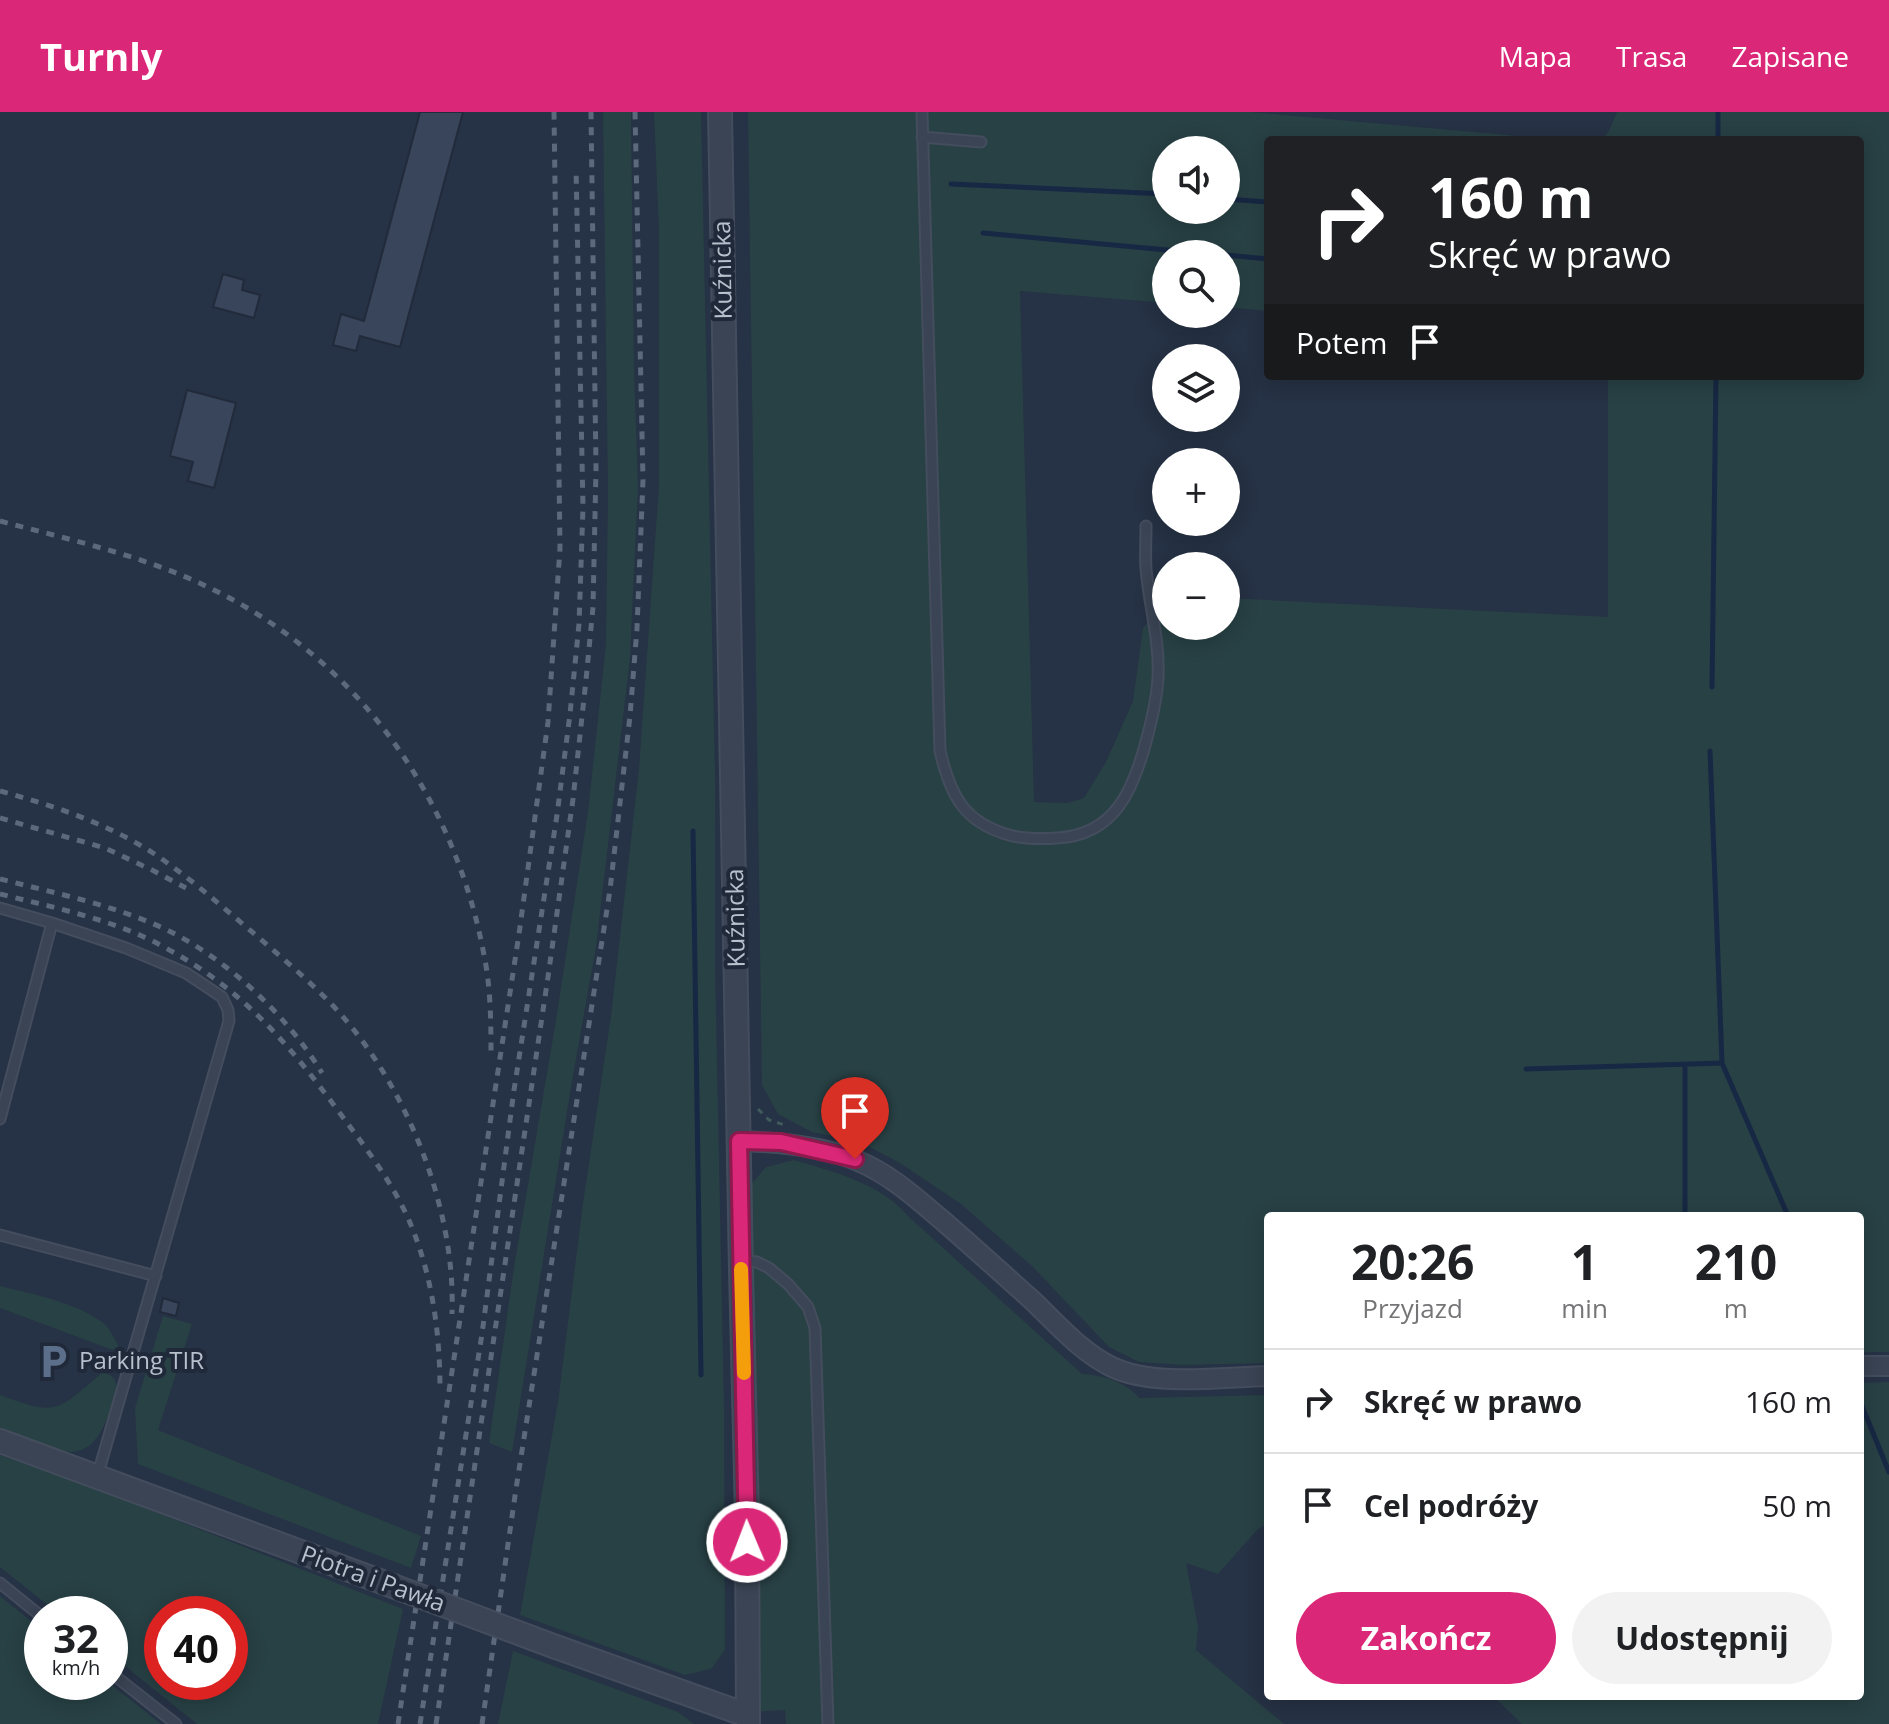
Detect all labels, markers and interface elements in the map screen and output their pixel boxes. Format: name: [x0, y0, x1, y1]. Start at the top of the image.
text: Turnly: [40, 30, 162, 82]
text: Mapa: [1499, 37, 1572, 75]
text: Trasa: [1616, 37, 1687, 75]
text: Zapisane: [1731, 37, 1849, 75]
map controls: [1152, 136, 1240, 640]
button: sound: [1152, 136, 1240, 224]
text: 160 m: [1428, 158, 1594, 234]
icon: right: [1296, 168, 1400, 272]
street label: Kuźnicka: [704, 220, 739, 320]
text: Skręć w prawo: [1428, 230, 1672, 279]
button: search: [1152, 240, 1240, 328]
icon: arrive: [1403, 320, 1447, 364]
text: Potem: [1296, 322, 1387, 363]
button: layers: [1152, 344, 1240, 432]
button: +: [1152, 448, 1240, 536]
button: −: [1152, 552, 1240, 640]
street label: Kuźnicka: [717, 868, 752, 968]
pin: [821, 1077, 889, 1159]
icon: arrive: [833, 1089, 877, 1133]
text: 20:26: [1351, 1229, 1474, 1294]
text: 1: [1571, 1229, 1598, 1294]
text: 210: [1695, 1229, 1777, 1294]
text: Przyjazd: [1362, 1290, 1463, 1326]
text: min: [1561, 1290, 1608, 1326]
text: m: [1724, 1290, 1748, 1326]
parking icon: Parking TIR: [34, 1342, 72, 1380]
place label: Parking TIR: [79, 1343, 204, 1376]
icon: right: [1296, 1379, 1340, 1423]
text: Skręć w prawo: [1364, 1381, 1582, 1422]
text: 160 m: [1745, 1381, 1832, 1422]
icon: arrive: [1296, 1483, 1340, 1527]
text: Cel podróży: [1364, 1485, 1538, 1526]
text: 50 m: [1762, 1485, 1832, 1526]
position arrow: [705, 1500, 789, 1584]
street label: Piotra i Pawła: [297, 1536, 450, 1619]
button: Zakończ: [1296, 1592, 1556, 1684]
button: Udostępnij: [1572, 1592, 1832, 1684]
speed limit sign: 40: [144, 1596, 248, 1700]
text: 32: [53, 1610, 99, 1665]
text: km/h: [52, 1654, 100, 1681]

